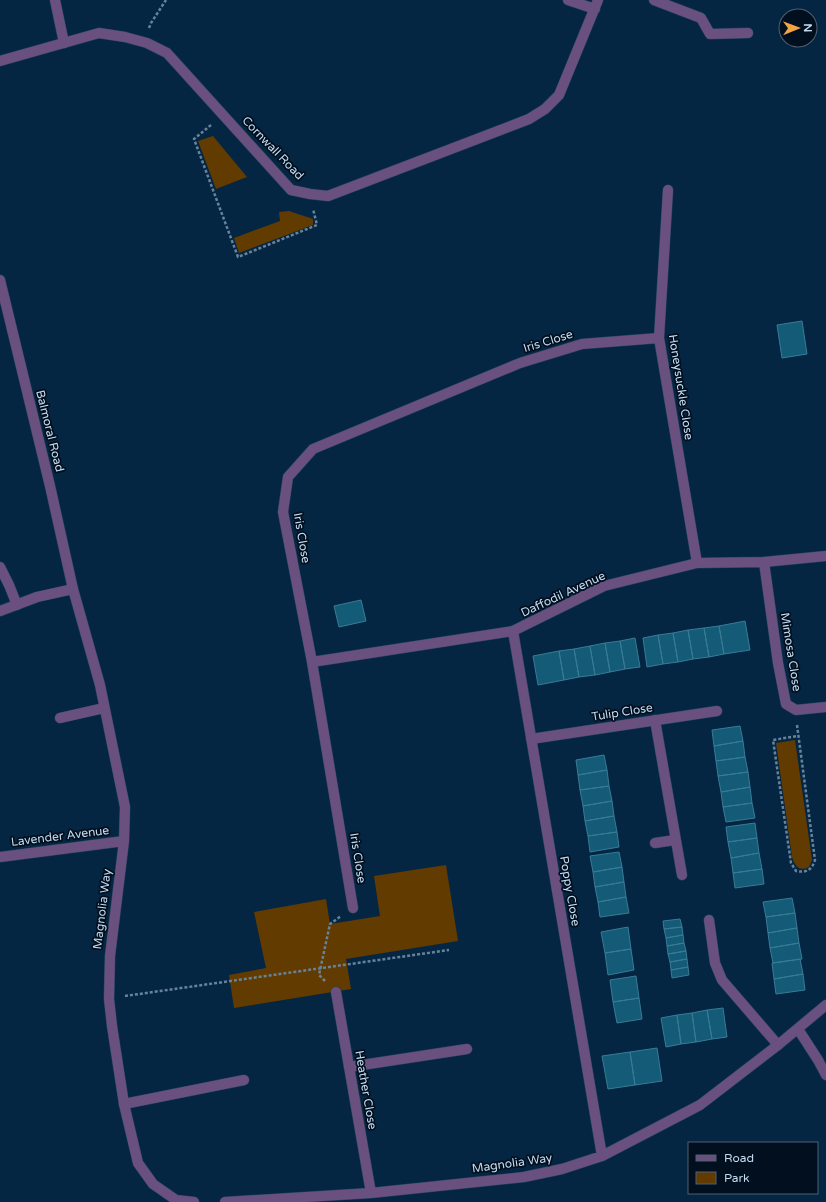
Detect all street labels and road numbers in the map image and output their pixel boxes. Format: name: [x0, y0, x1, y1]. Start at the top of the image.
street label: Cornwall Road: [239, 113, 307, 183]
street label: Iris Close: [522, 327, 575, 355]
street label: Honeysuckle Close: [666, 333, 696, 441]
street label: Balmoral Road: [33, 389, 67, 473]
street label: Iris Close: [291, 512, 313, 564]
street label: Daffodil Avenue: [519, 568, 608, 620]
street label: Mimosa Close: [778, 612, 804, 693]
street label: Tulip Close: [590, 700, 654, 724]
street label: Lavender Avenue: [10, 823, 110, 849]
street label: Iris Close: [347, 832, 369, 884]
street label: Poppy Close: [557, 855, 583, 927]
street label: Magnolia Way: [90, 867, 114, 950]
street label: Heather Close: [352, 1049, 380, 1131]
street label: Magnolia Way: [471, 1150, 554, 1176]

